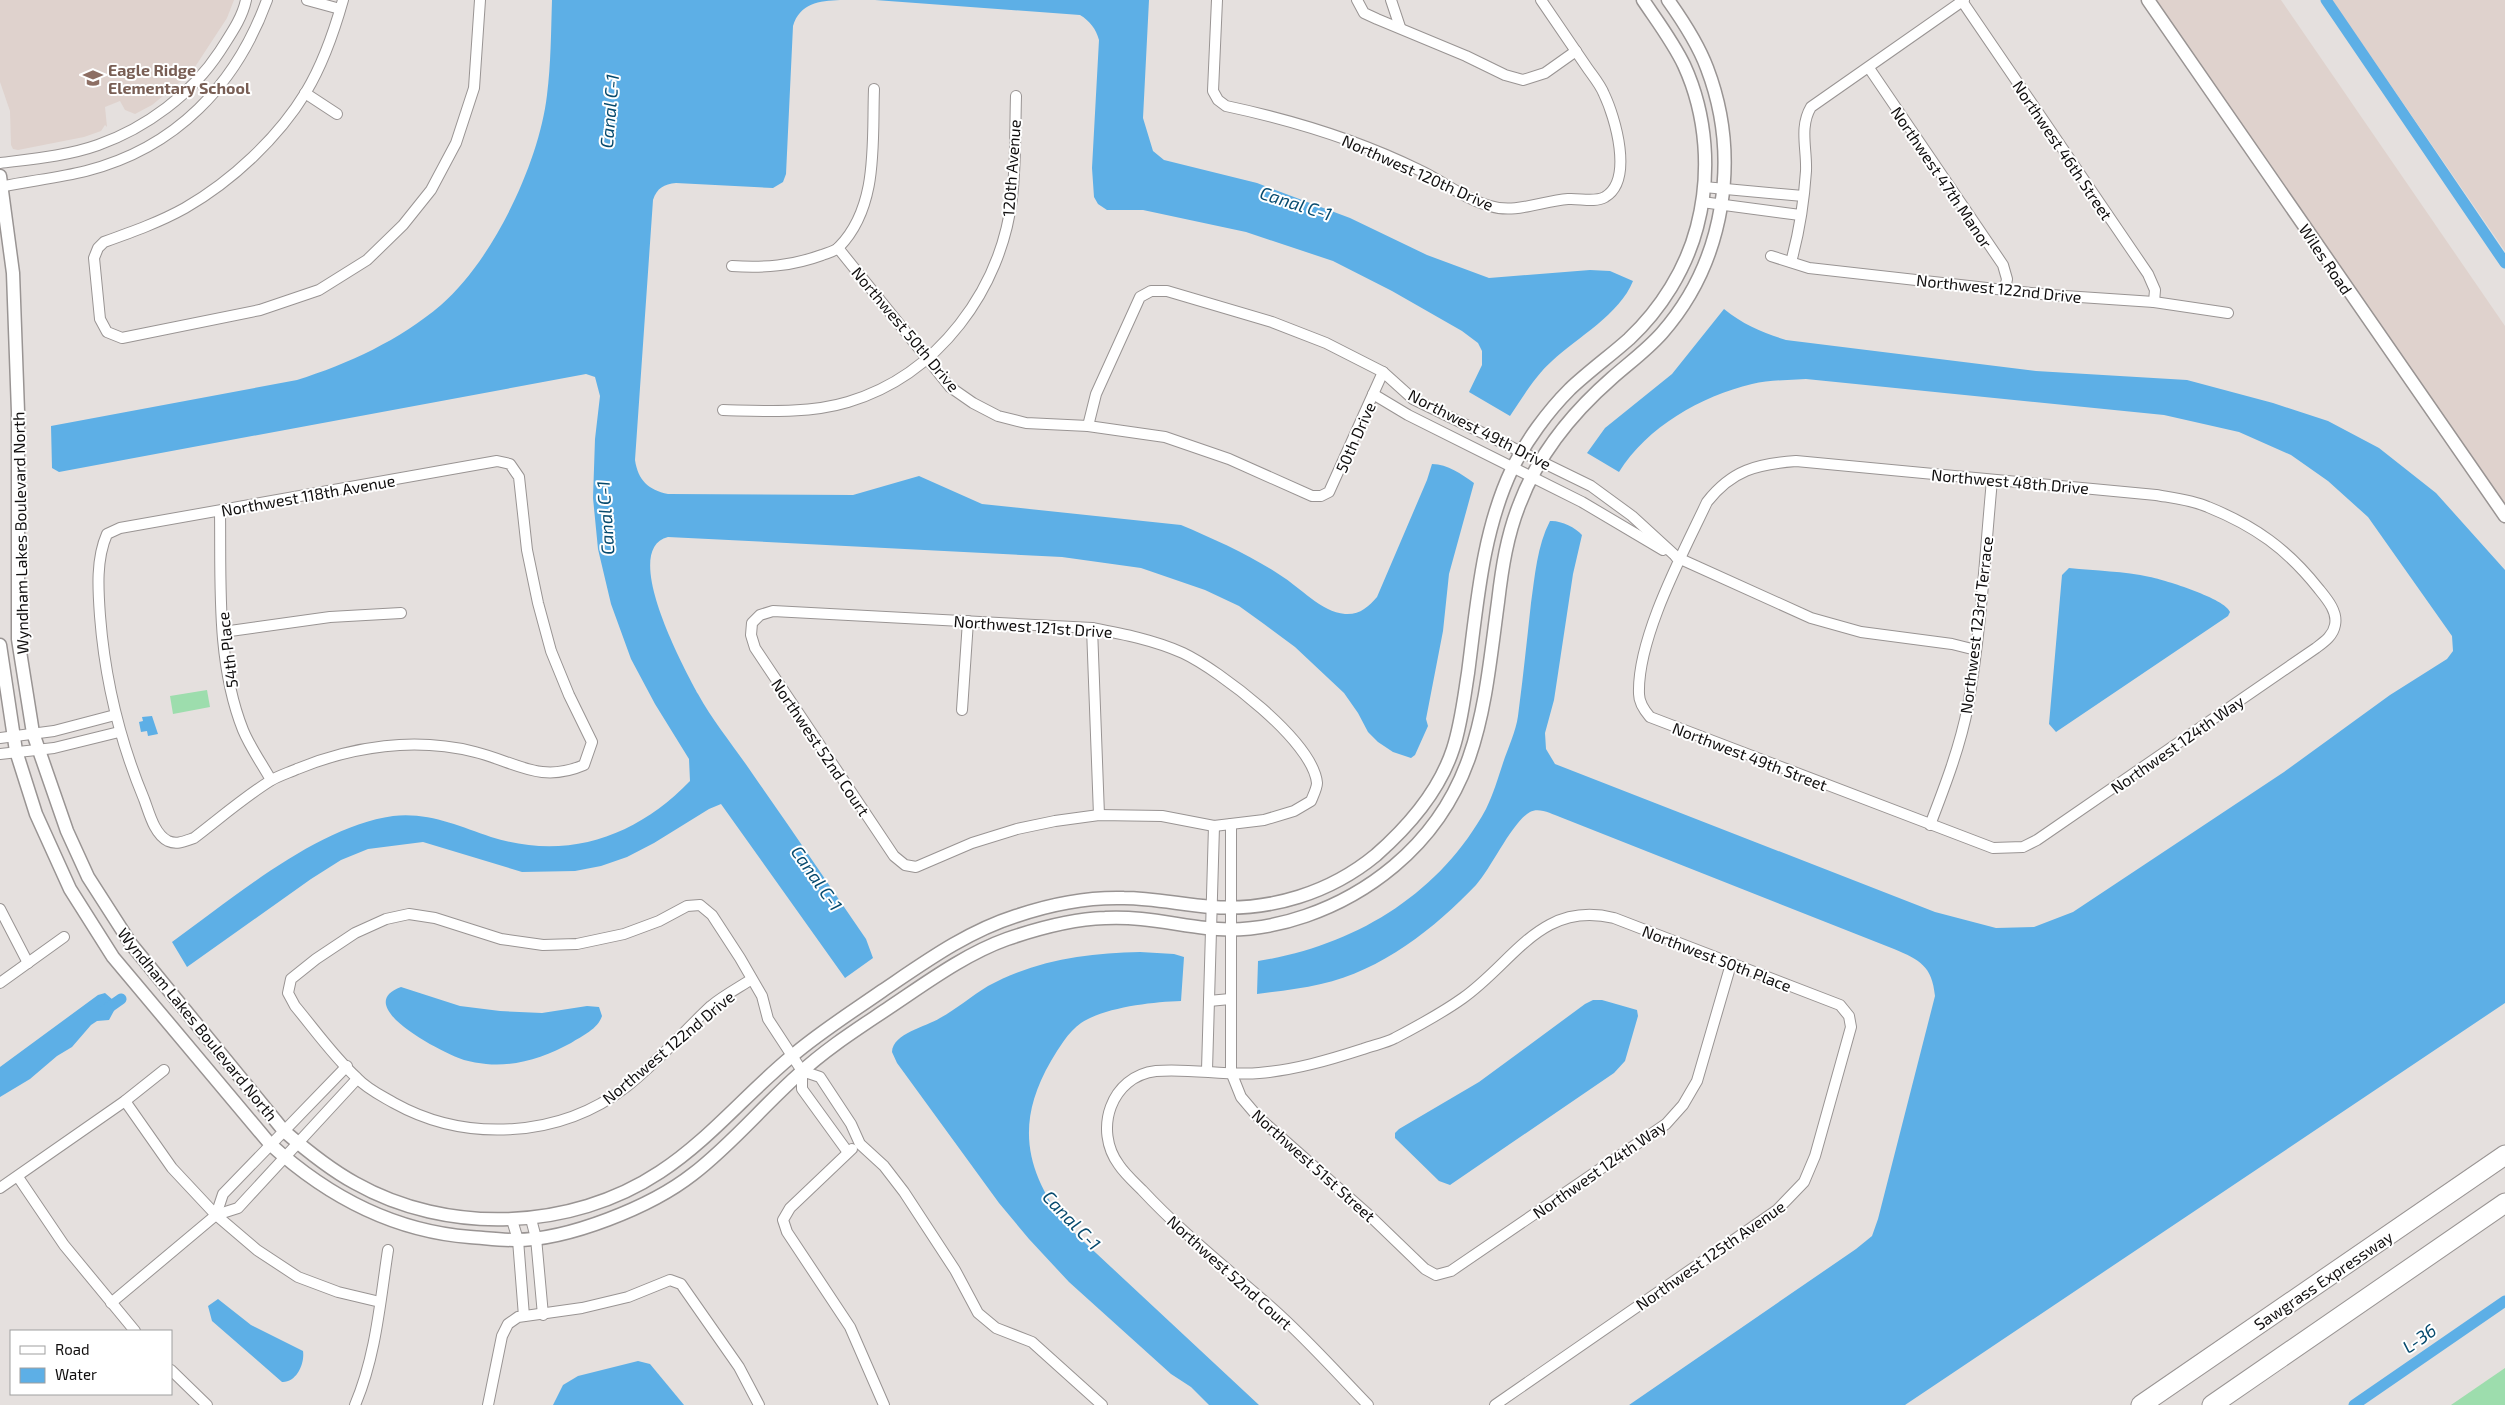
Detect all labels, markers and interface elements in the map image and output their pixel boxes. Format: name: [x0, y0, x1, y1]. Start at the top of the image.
place label: Eagle Ridge Elementary School: [108, 60, 251, 98]
school or university icon: Eagle Ridge Elementary School: [82, 67, 104, 89]
water label: Canal C-1: [595, 73, 623, 149]
street label: Northwest 46th Street: [2009, 77, 2117, 223]
street label: Northwest 47th Manor: [1888, 103, 1997, 252]
street label: 120th Avenue: [998, 119, 1024, 217]
street label: Northwest 120th Drive: [1339, 130, 1497, 214]
water label: Canal C-1: [1257, 181, 1335, 225]
street label: Wiles Road: [2295, 220, 2357, 298]
street label: Northwest 50th Drive: [848, 263, 964, 395]
street label: Northwest 122nd Drive: [1915, 270, 2083, 306]
street label: Northwest 49th Drive: [1405, 385, 1555, 473]
street label: 50th Drive: [1331, 399, 1379, 475]
street label: Wyndham Lakes Boulevard North: [8, 411, 32, 655]
street label: Northwest 48th Drive: [1930, 465, 2090, 497]
street label: Northwest 118th Avenue: [220, 470, 396, 520]
water label: Canal C-1: [591, 480, 619, 556]
street label: Northwest 123rd Terrace: [1956, 535, 1996, 715]
street label: 54th Place: [213, 611, 241, 689]
street label: Northwest 121st Drive: [953, 611, 1113, 641]
street label: Northwest 52nd Court: [768, 675, 874, 819]
street label: Northwest 124th Way: [2107, 691, 2248, 797]
street label: Northwest 49th Street: [1670, 718, 1830, 794]
water label: Canal C-1: [787, 841, 847, 915]
street label: Northwest 50th Place: [1640, 921, 1794, 995]
street label: Wyndham Lakes Boulevard North: [114, 924, 282, 1124]
street label: Northwest 122nd Drive: [598, 986, 738, 1108]
street label: Northwest 51st Street: [1249, 1105, 1379, 1225]
street label: Northwest 124th Way: [1529, 1116, 1670, 1222]
water label: Canal C-1: [1038, 1186, 1106, 1254]
street label: Northwest 125th Avenue: [1632, 1196, 1788, 1314]
street label: Northwest 52nd Court: [1164, 1211, 1296, 1333]
street label: Sawgrass Expressway: [2250, 1226, 2396, 1333]
water label: L-36: [2398, 1319, 2440, 1357]
legend: [10, 1330, 172, 1395]
text: Road: [55, 1340, 90, 1358]
text: Water: [55, 1365, 97, 1383]

